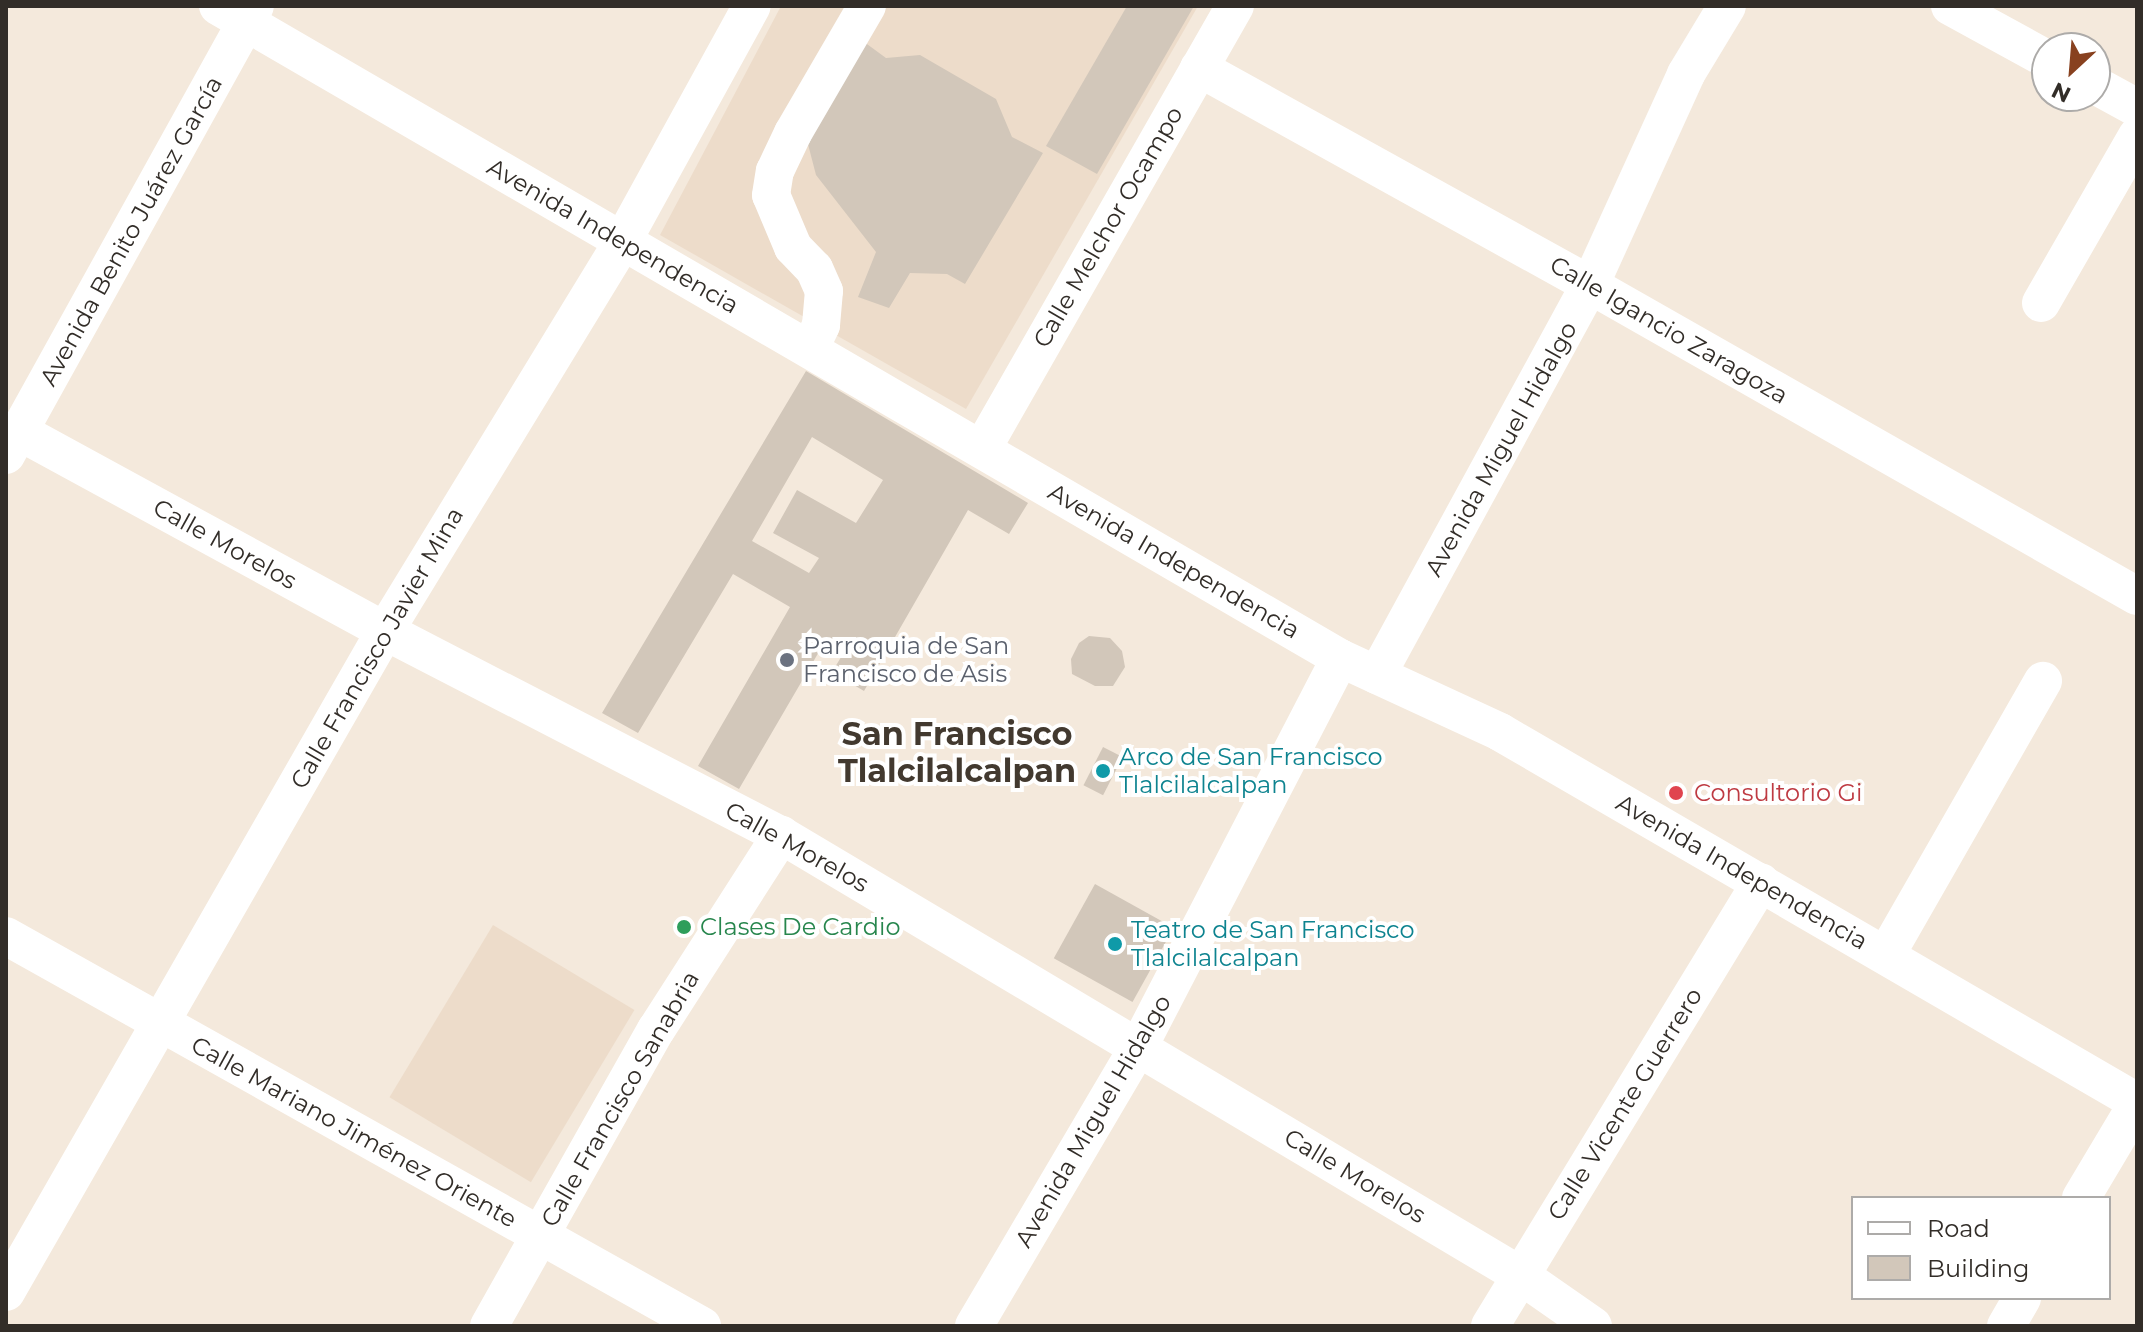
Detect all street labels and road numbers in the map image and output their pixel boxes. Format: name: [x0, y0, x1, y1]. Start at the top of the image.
street label: Avenida Benito Juárez García: [34, 71, 228, 391]
street label: Calle Melchor Ocampo: [1027, 101, 1189, 353]
street label: Avenida Independencia: [482, 152, 744, 320]
street label: Calle Igancio Zaragoza: [1545, 250, 1793, 410]
street label: Avenida Miguel Hidalgo: [1419, 317, 1583, 581]
street label: Avenida Independencia: [1043, 477, 1305, 645]
street label: Calle Morelos: [148, 493, 302, 595]
street label: Calle Francisco Javier Mina: [284, 502, 470, 794]
street label: Avenida Independencia: [1611, 788, 1873, 956]
street label: Calle Morelos: [720, 796, 874, 898]
street label: Calle Francisco Sanabria: [535, 966, 705, 1232]
street label: Calle Vicente Guerrero: [1542, 983, 1708, 1225]
street label: Avenida Miguel Hidalgo: [1009, 990, 1177, 1252]
street label: Calle Mariano Jiménez Oriente: [186, 1030, 522, 1234]
street label: Calle Morelos: [1279, 1123, 1431, 1229]

